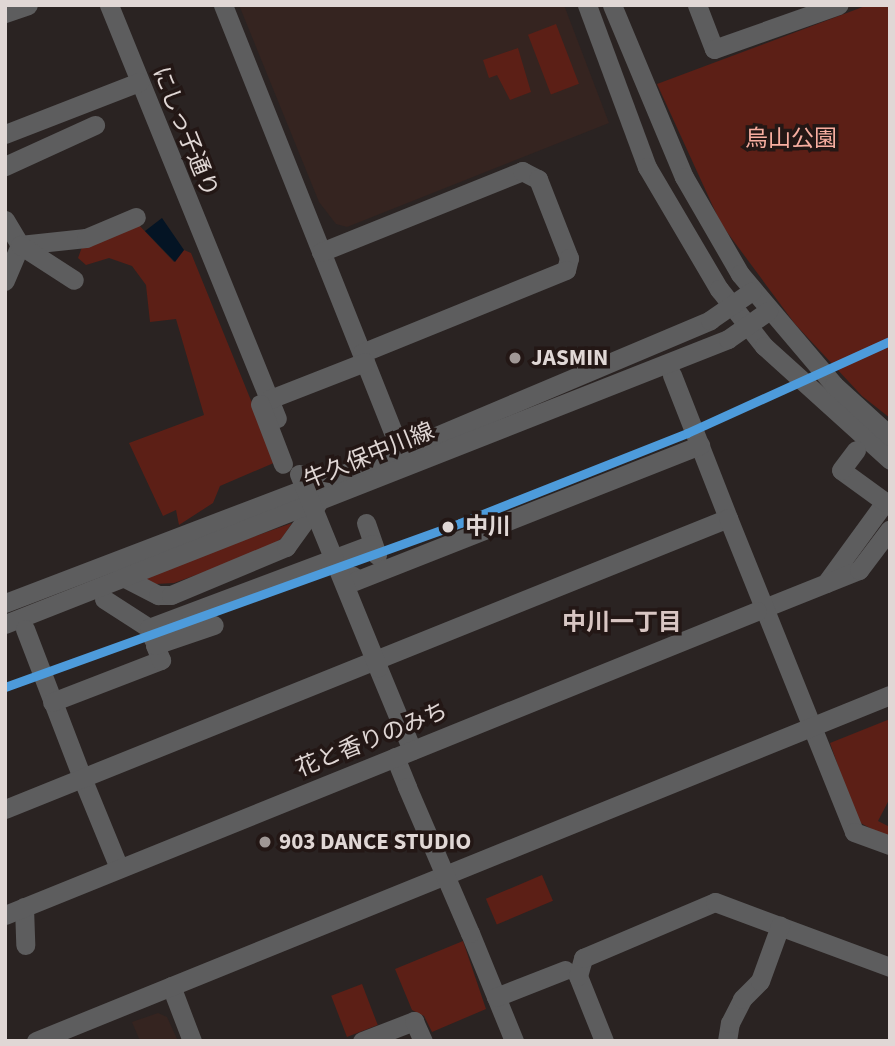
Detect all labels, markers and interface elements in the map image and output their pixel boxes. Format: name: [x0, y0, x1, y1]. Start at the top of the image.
street label: にしっ子通り: [146, 63, 224, 201]
park label: 烏山公園: [745, 125, 837, 153]
place label: JASMIN: [531, 344, 608, 372]
marker: JASMIN: [505, 348, 525, 368]
street label: 牛久保中川線: [300, 417, 438, 495]
place label: 中川: [465, 513, 511, 541]
marker: 中川: [437, 516, 459, 538]
district label: 中川一丁目: [562, 609, 682, 637]
street label: 花と香りのみち: [292, 697, 452, 783]
place label: 903 DANCE STUDIO: [279, 828, 471, 856]
marker: 903 DANCE STUDIO: [257, 834, 273, 850]

